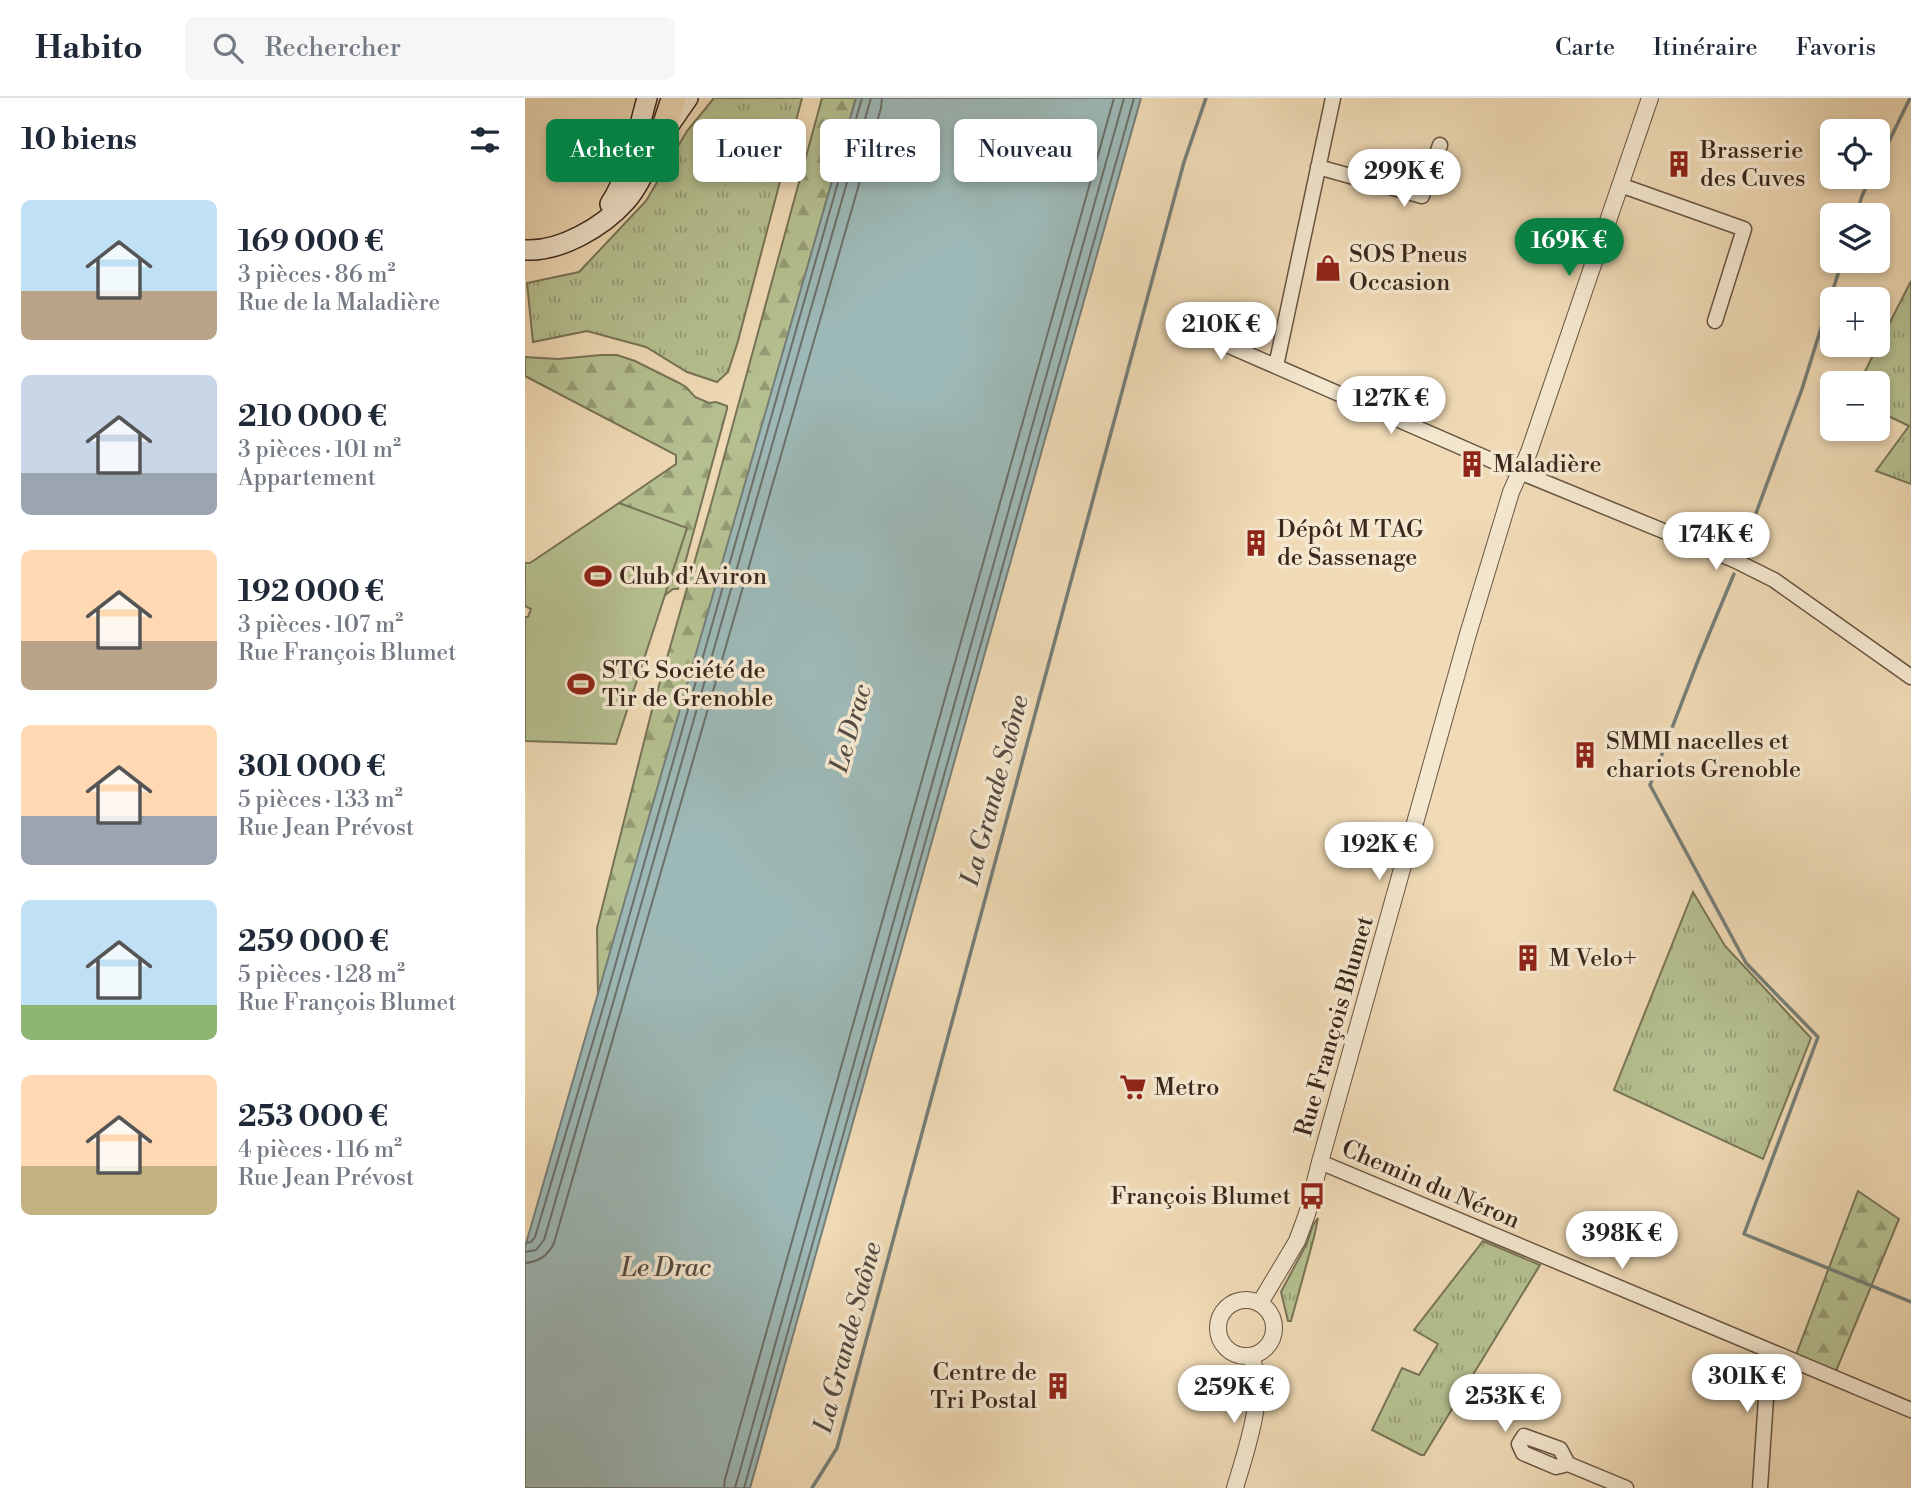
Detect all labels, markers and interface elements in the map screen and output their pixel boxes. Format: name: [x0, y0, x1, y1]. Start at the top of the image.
search box: [185, 17, 675, 80]
text: Habito: [35, 28, 143, 69]
icon: search: [209, 29, 247, 67]
text: Rechercher: [265, 32, 401, 64]
text: Carte: [1555, 33, 1615, 63]
text: Itinéraire: [1653, 33, 1758, 63]
text: Favoris: [1796, 33, 1876, 63]
chip: Acheter: [546, 119, 679, 182]
chip: Louer: [693, 119, 806, 182]
chip: Filtres: [820, 119, 940, 182]
chip: Nouveau: [954, 119, 1097, 182]
map controls: [1820, 119, 1890, 441]
button: locate: [1820, 119, 1890, 189]
text: 10 biens: [21, 121, 137, 159]
icon: filters: [466, 121, 504, 159]
place label: Brasserie des Cuves: [1699, 136, 1806, 194]
building icon: Brasserie des Cuves: [1664, 149, 1694, 179]
pin: 299K €: [1347, 150, 1461, 209]
text: 299K €: [1364, 158, 1444, 186]
button: layers: [1820, 203, 1890, 273]
pin: 169K €: [1512, 218, 1626, 278]
text: 169 000 €: [238, 223, 384, 261]
text: 169K €: [1531, 227, 1607, 255]
icon: home: [77, 228, 161, 312]
place label: SOS Pneus Occasion: [1349, 240, 1467, 298]
shop icon: SOS Pneus Occasion: [1313, 253, 1343, 283]
text: 3 pièces · 86 m²: [238, 261, 396, 289]
button: +: [1820, 287, 1890, 357]
text: Rue de la Maladière: [238, 289, 440, 317]
pin: 210K €: [1164, 302, 1278, 362]
text: 210K €: [1182, 311, 1260, 339]
button: −: [1820, 371, 1890, 441]
pin: 127K €: [1334, 376, 1448, 436]
text: 127K €: [1353, 385, 1429, 413]
text: 210 000 €: [238, 398, 387, 436]
icon: home: [77, 403, 161, 487]
text: 3 pièces · 101 m²: [238, 436, 401, 464]
building icon: Maladière: [1457, 449, 1487, 479]
place label: Maladière: [1493, 450, 1602, 480]
text: Appartement: [238, 464, 376, 492]
pin: 174K €: [1659, 512, 1773, 572]
place label: Dépôt M TAG de Sassenage: [1277, 515, 1424, 573]
text: 174K €: [1679, 521, 1753, 549]
building icon: Dépôt M TAG de Sassenage: [1241, 528, 1271, 558]
sports icon: Club d'Aviron: [583, 561, 613, 591]
place label: Club d'Aviron: [619, 562, 767, 592]
text: 192 000 €: [238, 573, 384, 611]
icon: home: [77, 578, 161, 662]
text: 3 pièces · 107 m²: [238, 611, 403, 639]
text: Rue François Blumet: [238, 639, 456, 667]
place label: STG Société de Tir de Grenoble: [602, 656, 773, 714]
sports icon: STG Société de Tir de Grenoble: [566, 669, 596, 699]
water label: Le Drac: [823, 681, 879, 777]
water label: La Grande Saône: [954, 692, 1036, 890]
place label: SMMI nacelles et chariots Grenoble: [1606, 727, 1801, 785]
building icon: SMMI nacelles et chariots Grenoble: [1570, 740, 1600, 770]
text: 301 000 €: [238, 748, 386, 786]
icon: home: [77, 753, 161, 837]
text: 5 pièces · 133 m²: [238, 786, 403, 814]
text: Rue Jean Prévost: [238, 814, 414, 842]
pin: 192K €: [1322, 822, 1436, 882]
text: 192K €: [1341, 831, 1417, 859]
street label: Rue François Blumet: [1289, 912, 1381, 1140]
text: 259 000 €: [238, 923, 389, 961]
icon: home: [77, 928, 161, 1012]
building icon: M Velo+: [1513, 943, 1543, 973]
place label: M Velo+: [1549, 944, 1637, 974]
text: 5 pièces · 128 m²: [238, 961, 405, 989]
text: Rue François Blumet: [238, 989, 456, 1017]
supermarket icon: Metro: [1118, 1072, 1148, 1102]
place label: Metro: [1154, 1073, 1219, 1103]
text: 253 000 €: [238, 1098, 388, 1136]
icon: home: [77, 1103, 161, 1187]
street label: Chemin du Néron: [1337, 1134, 1524, 1236]
text: 4 pièces · 116 m²: [238, 1136, 402, 1164]
text: Rue Jean Prévost: [238, 1164, 414, 1192]
bus stop icon: François Blumet: [1297, 1181, 1327, 1211]
place label: François Blumet: [1110, 1182, 1291, 1212]
pin: 398K €: [1565, 1212, 1679, 1271]
text: 398K €: [1582, 1220, 1662, 1248]
water label: La Grande Saône: [807, 1239, 889, 1437]
water label: Le Drac: [620, 1252, 711, 1284]
pin: 301K €: [1690, 1354, 1804, 1414]
place label: Centre de Tri Postal: [930, 1358, 1037, 1416]
text: 301K €: [1708, 1363, 1786, 1391]
pin: 259K €: [1177, 1366, 1291, 1425]
building icon: Centre de Tri Postal: [1043, 1371, 1073, 1401]
text: 259K €: [1194, 1374, 1274, 1402]
pin: 253K €: [1448, 1374, 1562, 1434]
text: 253K €: [1465, 1383, 1545, 1411]

